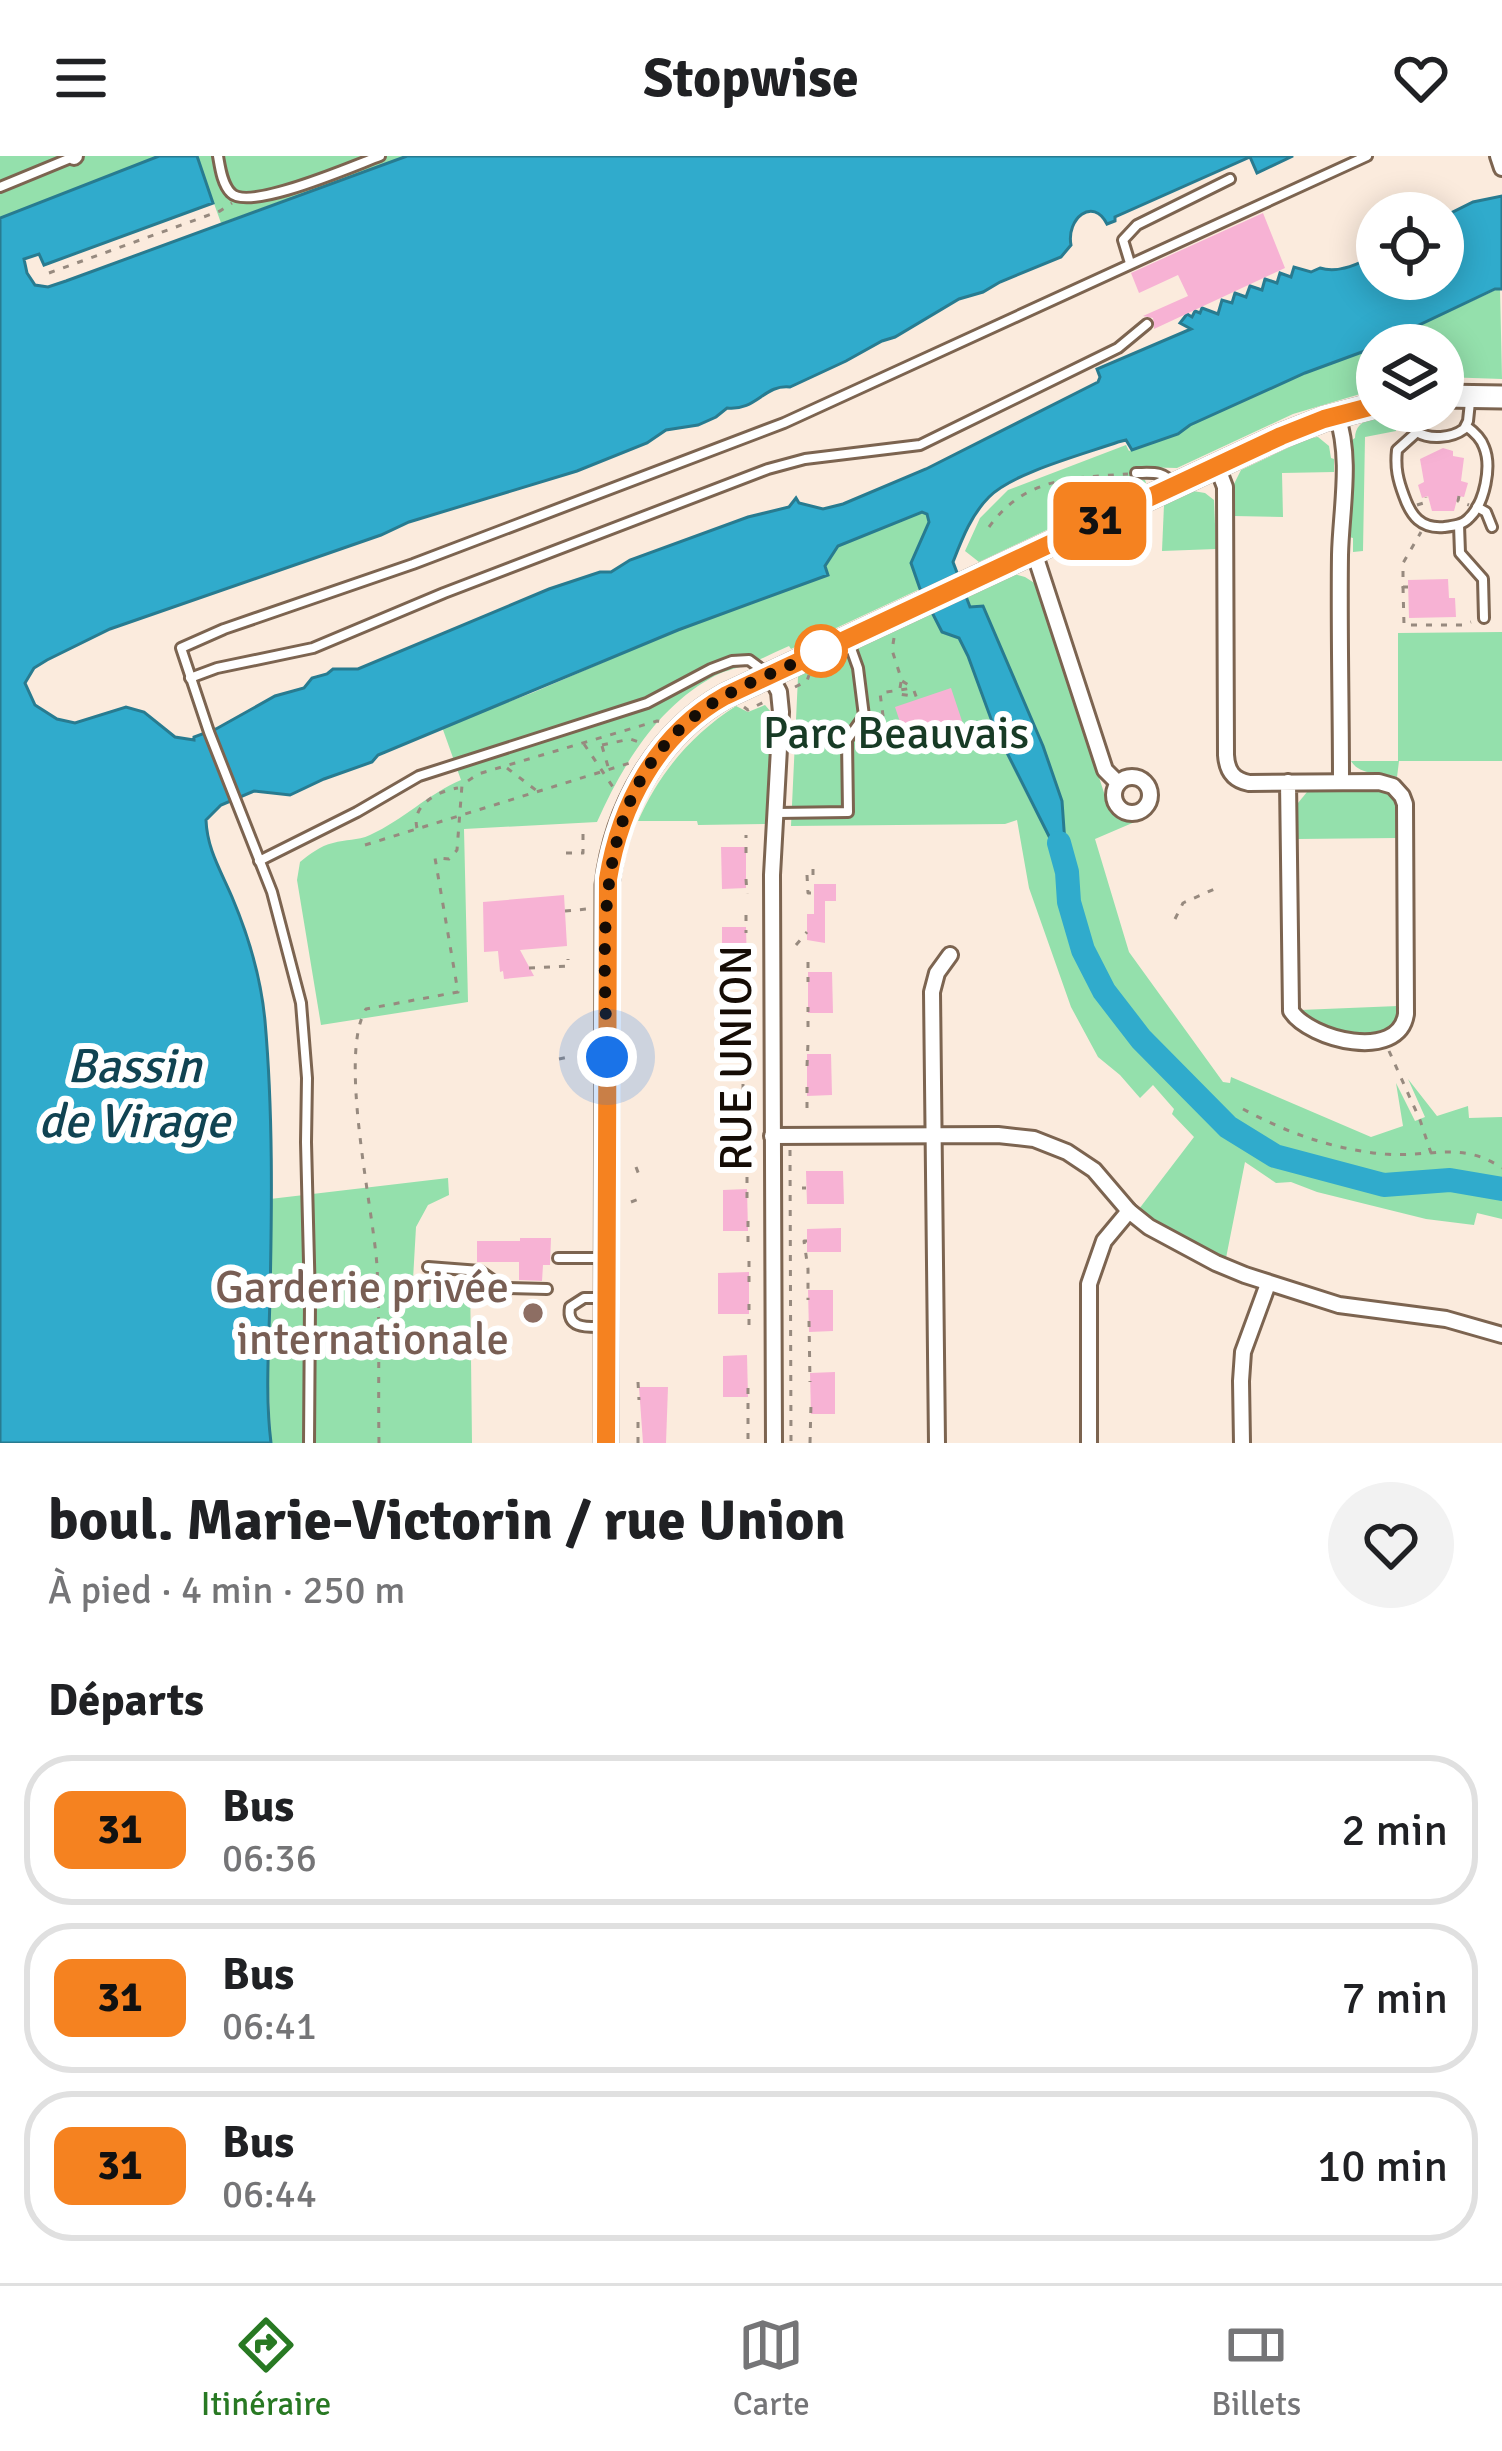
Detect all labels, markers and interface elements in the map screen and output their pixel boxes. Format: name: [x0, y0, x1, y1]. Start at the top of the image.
icon: menu: [48, 45, 114, 111]
text: Stopwise: [643, 45, 859, 112]
icon: heart: [1388, 45, 1454, 111]
map controls: [1356, 192, 1464, 432]
button: locate: [1356, 192, 1464, 300]
button: layers: [1356, 324, 1464, 432]
line badge: 31: [1046, 482, 1154, 560]
text: 31: [1077, 495, 1123, 546]
unlabelled marker: [796, 626, 846, 676]
park label: Parc Beauvais: [763, 706, 1029, 761]
street label: RUE UNION: [709, 945, 764, 1171]
your location: [577, 1027, 637, 1087]
water label: Bassin de Virage: [38, 1037, 232, 1151]
place label: Garderie privée internationale: [215, 1260, 509, 1367]
marker: Garderie privée internationale: [520, 1300, 546, 1326]
button: heart: [1328, 1482, 1454, 1608]
text: boul. Marie-Victorin / rue Union: [48, 1485, 846, 1556]
text: À pied · 4 min · 250 m: [48, 1566, 405, 1614]
text: Départs: [48, 1673, 204, 1728]
text: Bus: [222, 1779, 294, 1834]
text: 2 min: [1341, 1803, 1448, 1858]
text: 31: [97, 1804, 143, 1855]
text: 06:36: [222, 1834, 317, 1882]
text: Bus: [222, 1947, 294, 2002]
text: 7 min: [1341, 1971, 1448, 2026]
text: 31: [97, 1972, 143, 2023]
text: 06:41: [222, 2002, 317, 2050]
text: Bus: [222, 2115, 294, 2170]
text: 10 min: [1317, 2139, 1448, 2194]
text: 31: [97, 2140, 143, 2191]
text: 06:44: [222, 2170, 317, 2218]
tab: Itinéraire: [201, 2312, 331, 2425]
tab: Carte: [733, 2312, 810, 2425]
tab: Billets: [1211, 2312, 1301, 2425]

